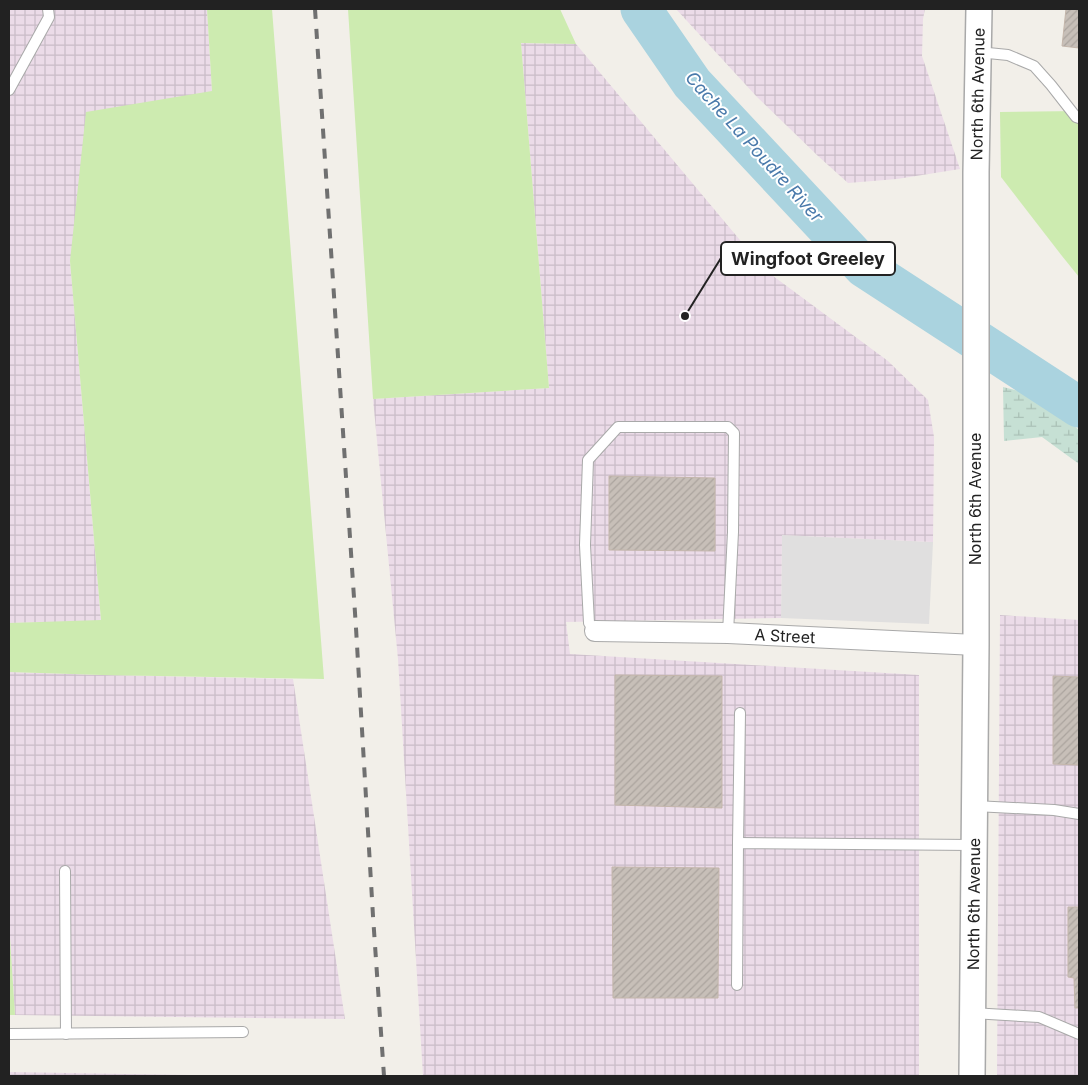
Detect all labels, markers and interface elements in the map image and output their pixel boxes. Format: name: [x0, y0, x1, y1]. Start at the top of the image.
street label: North 6th Avenue: [966, 28, 989, 160]
water label: Cache La Poudre River: [681, 67, 828, 227]
callout: Wingfoot Greeley: [721, 242, 895, 275]
text: Wingfoot Greeley: [731, 248, 885, 269]
street label: North 6th Avenue: [965, 433, 985, 565]
street label: A Street: [754, 624, 816, 647]
street label: North 6th Avenue: [963, 838, 984, 970]

